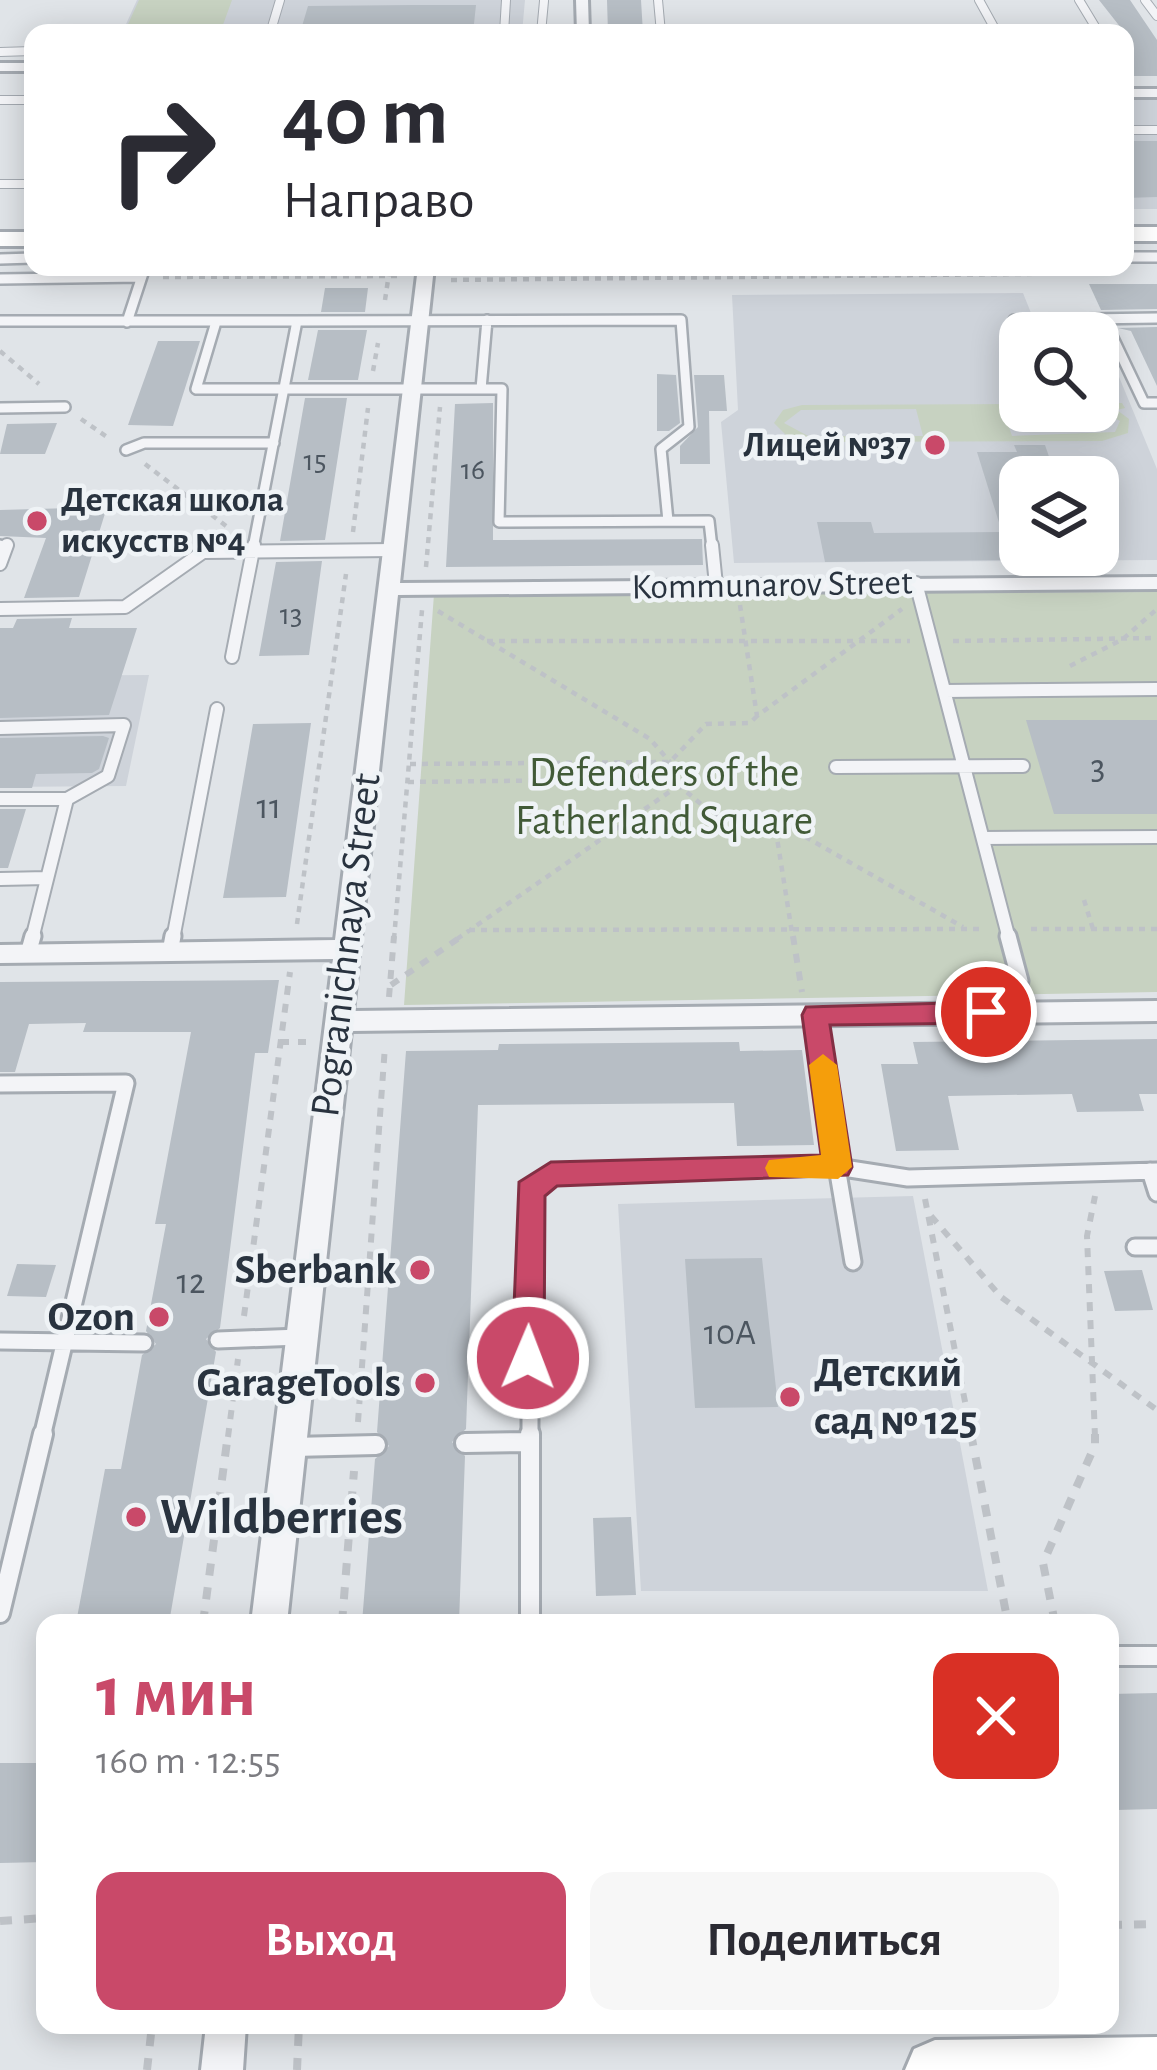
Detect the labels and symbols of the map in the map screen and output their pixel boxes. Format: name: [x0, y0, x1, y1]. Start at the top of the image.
place label: Лицей №37: [743, 427, 911, 463]
marker: Лицей №37: [922, 432, 948, 458]
house number: 15: [304, 446, 326, 476]
house number: 16: [461, 455, 485, 485]
place label: Детская школа искусств №4: [61, 482, 284, 559]
marker: Детская школа искусств №4: [24, 508, 50, 534]
street label: Kommunarov Street: [631, 565, 913, 605]
house number: 13: [280, 600, 302, 630]
house number: 3: [1091, 749, 1105, 785]
park label: Defenders of the Fatherland Square: [515, 752, 813, 842]
street label: Pogranichnaya Street: [304, 771, 388, 1119]
house number: 11: [257, 789, 281, 825]
pin: [935, 961, 1037, 1063]
place label: Sberbank: [234, 1249, 396, 1291]
marker: Sberbank: [407, 1257, 433, 1283]
house number: 12: [177, 1264, 205, 1300]
position arrow: [465, 1295, 591, 1421]
place label: Ozon: [48, 1296, 135, 1338]
marker: Ozon: [146, 1304, 172, 1330]
house number: 10А: [704, 1315, 756, 1351]
place label: Детский сад № 125: [814, 1352, 977, 1442]
place label: GarageTools: [197, 1362, 401, 1404]
marker: GarageTools: [412, 1370, 438, 1396]
marker: Детский сад № 125: [777, 1384, 803, 1410]
place label: Wildberries: [160, 1492, 403, 1543]
marker: Wildberries: [123, 1504, 149, 1530]

